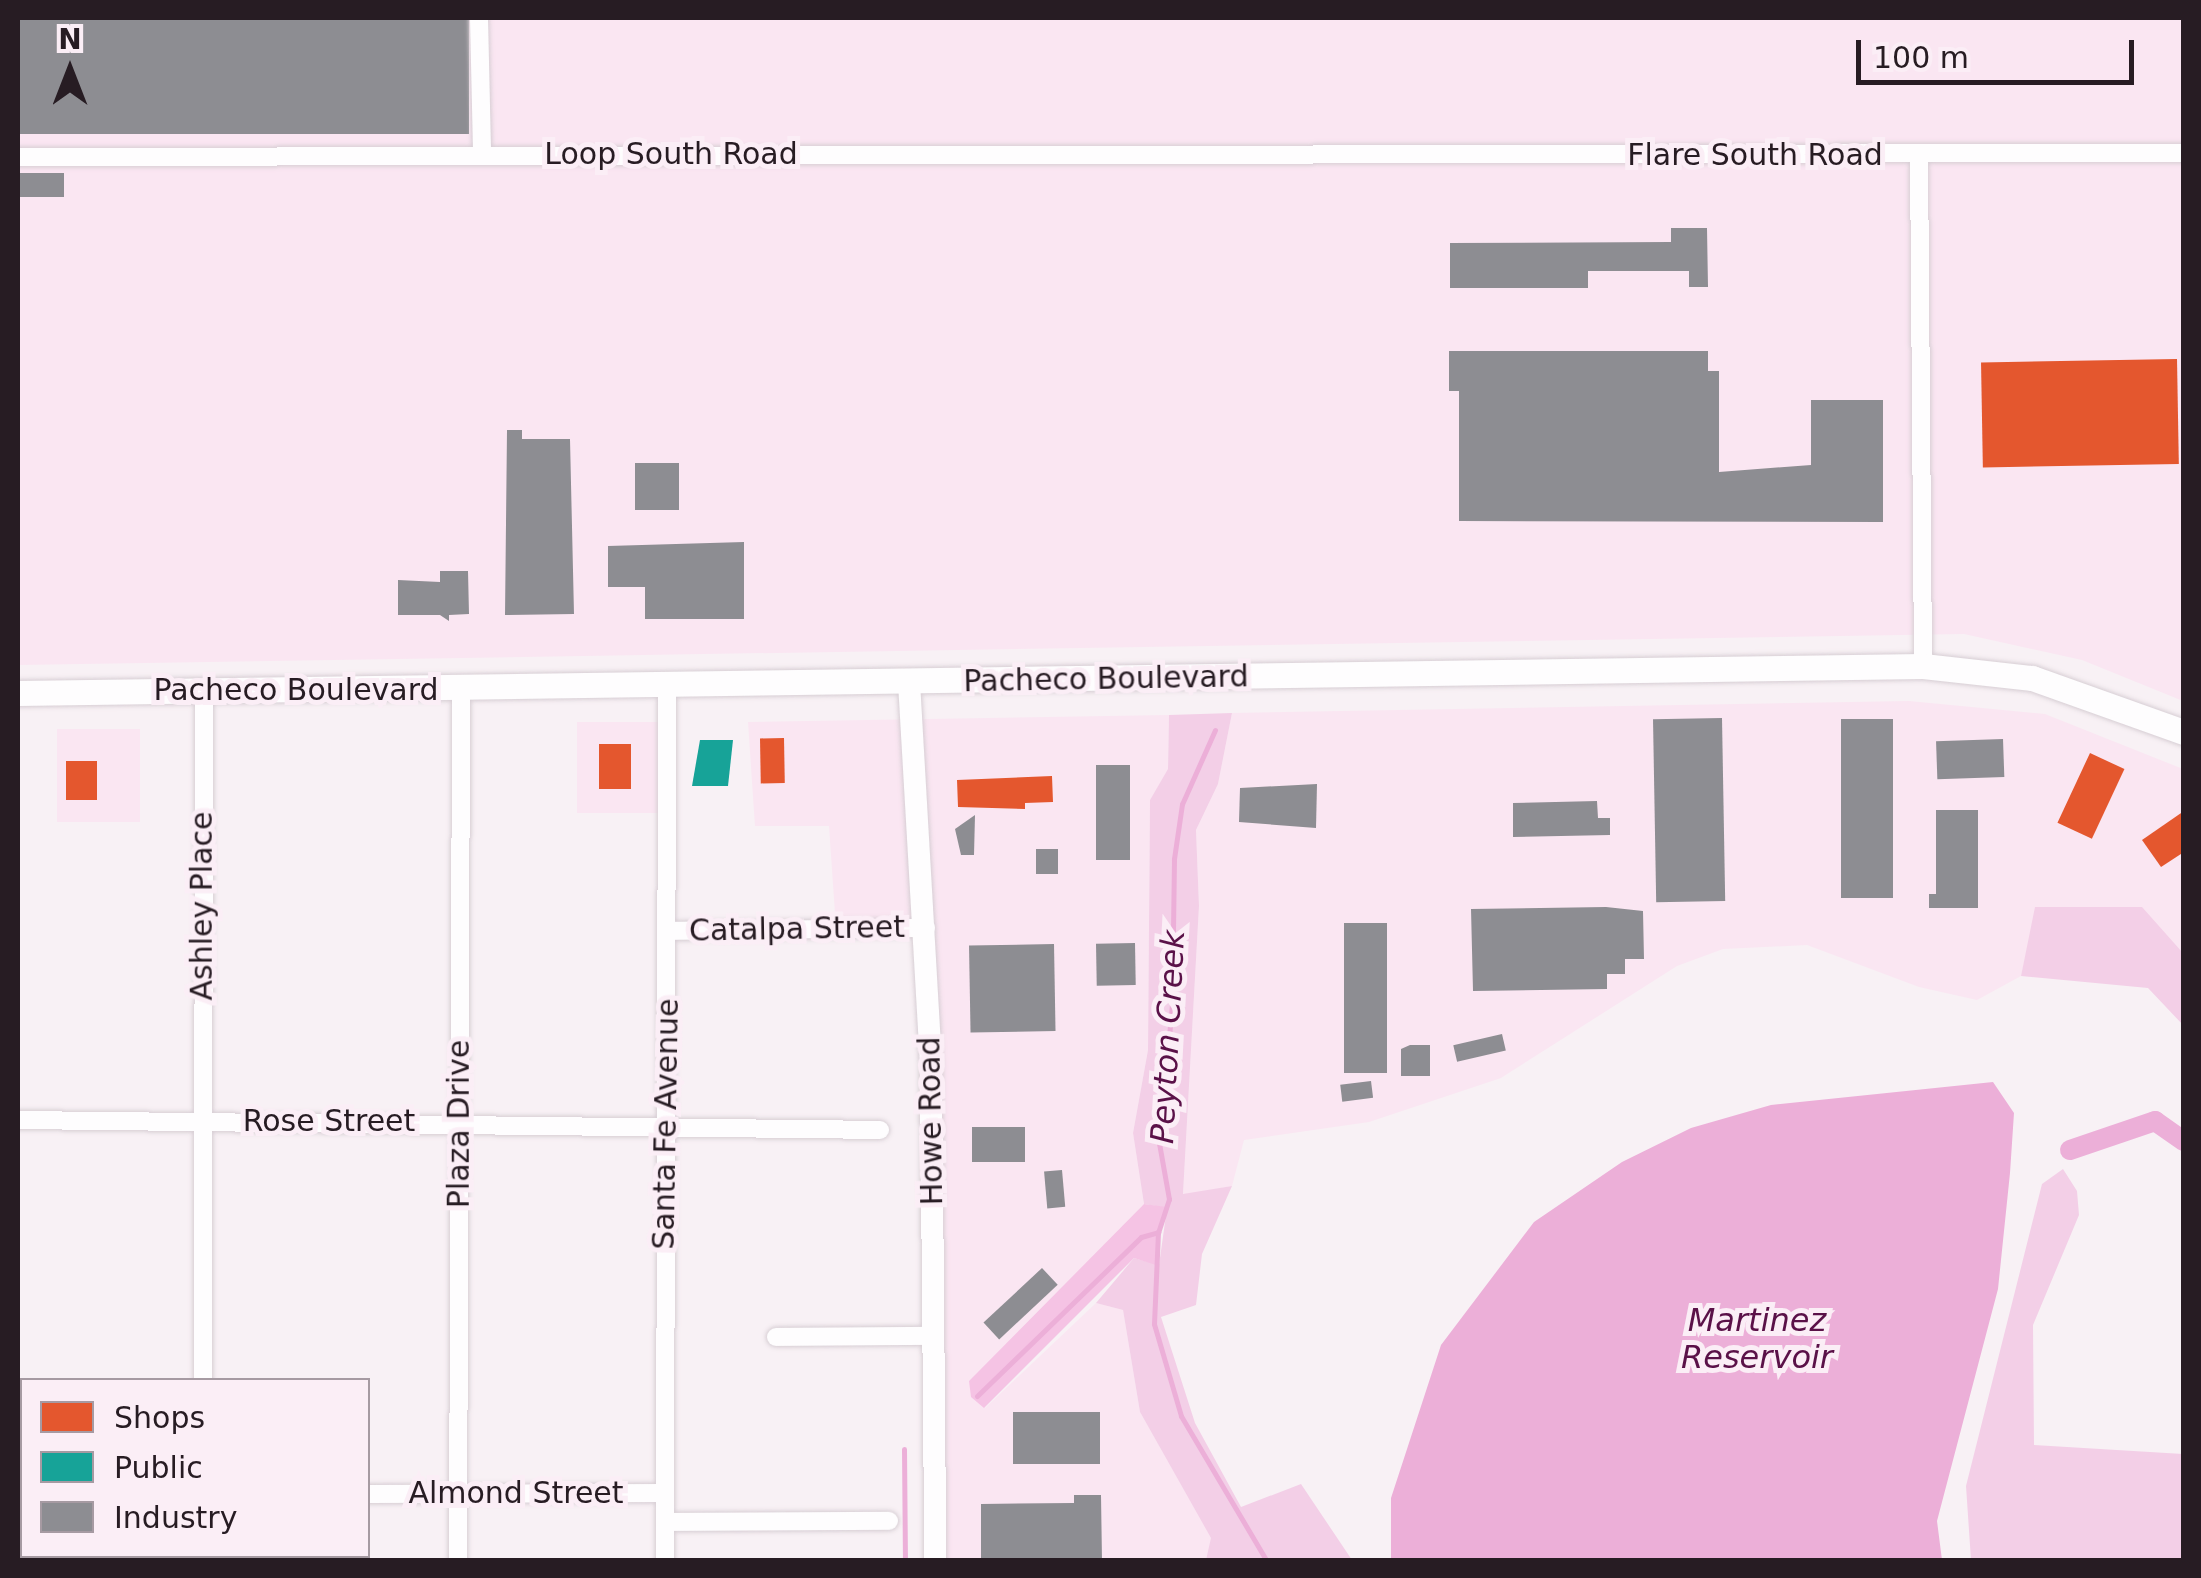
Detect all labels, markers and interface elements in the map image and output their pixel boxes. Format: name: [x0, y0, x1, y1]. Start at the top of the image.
north arrow: [20, 20, 120, 120]
scale bar: [1861, 20, 2138, 82]
text: N: [58, 23, 82, 56]
text: 100 m: [1873, 40, 1969, 75]
street label: Loop South Road: [544, 136, 798, 172]
street label: Flare South Road: [1627, 137, 1883, 173]
street label: Pacheco Boulevard: [963, 659, 1249, 699]
street label: Pacheco Boulevard: [153, 672, 439, 708]
street label: Ashley Place: [184, 811, 220, 1001]
street label: Catalpa Street: [689, 909, 905, 949]
water label: Peyton Creek: [1143, 929, 1193, 1145]
street label: Santa Fe Avenue: [646, 998, 686, 1250]
street label: Howe Road: [912, 1036, 950, 1206]
street label: Plaza Drive: [441, 1040, 477, 1208]
street label: Rose Street: [243, 1103, 415, 1139]
water label: Martinez Reservoir: [1681, 1302, 1833, 1377]
legend: [20, 1378, 370, 1558]
text: Shops: [114, 1400, 205, 1435]
text: Public: [114, 1450, 203, 1485]
street label: Almond Street: [408, 1475, 624, 1511]
text: Industry: [114, 1500, 237, 1535]

